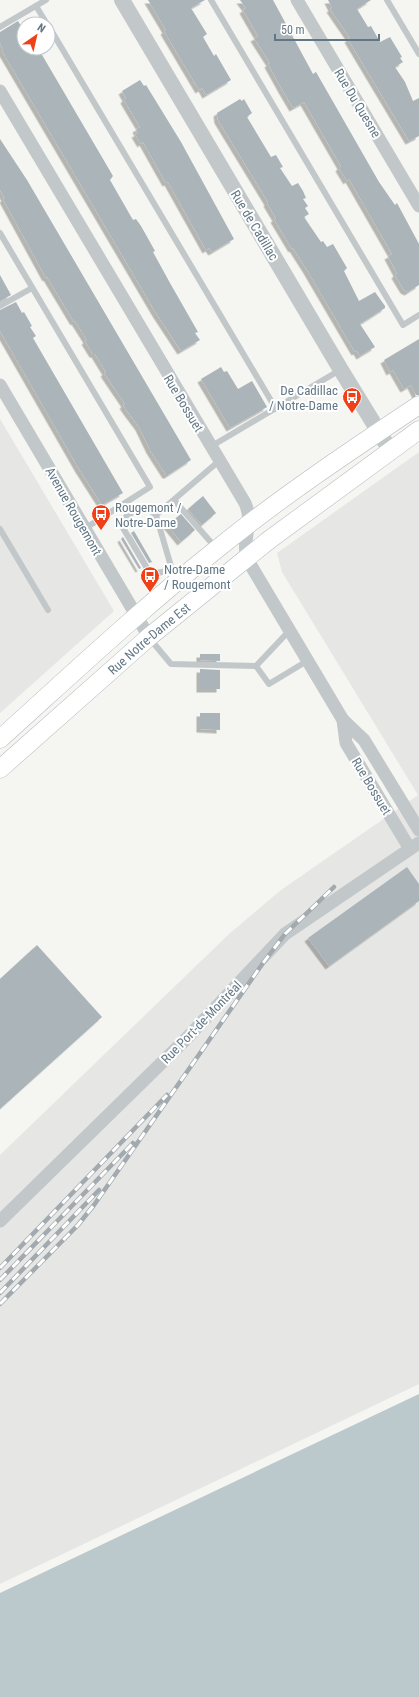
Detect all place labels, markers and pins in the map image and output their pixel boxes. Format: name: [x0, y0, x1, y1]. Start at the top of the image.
place label: De Cadillac / Notre-Dame: [269, 383, 338, 413]
bus stop icon: De Cadillac / Notre-Dame: [341, 386, 363, 414]
place label: Rougemont / Notre-Dame: [115, 500, 182, 530]
bus stop icon: Rougemont / Notre-Dame: [90, 503, 112, 531]
place label: Notre-Dame / Rougemont: [164, 562, 231, 592]
bus stop icon: Notre-Dame / Rougemont: [139, 565, 161, 593]

